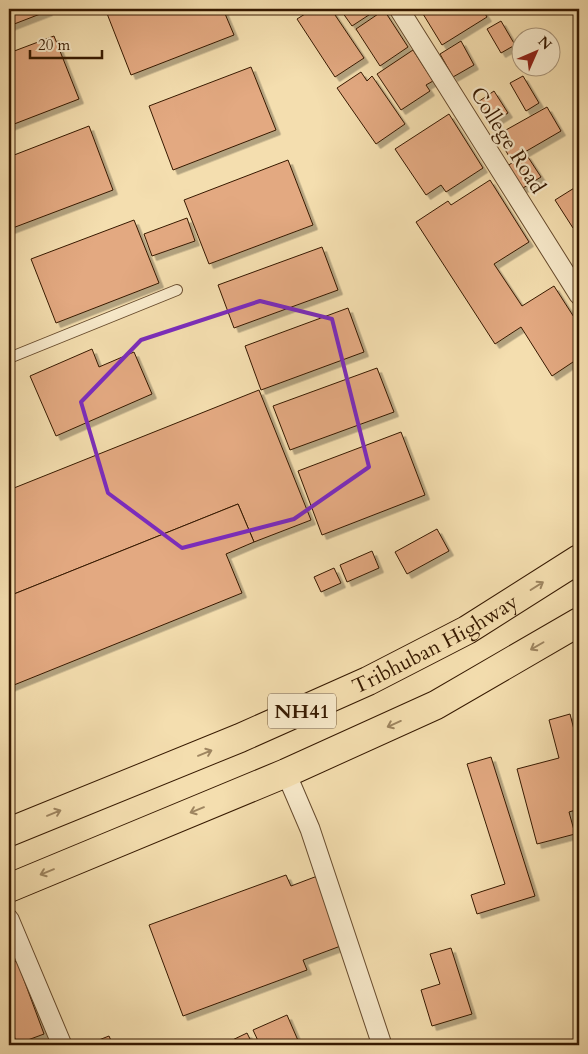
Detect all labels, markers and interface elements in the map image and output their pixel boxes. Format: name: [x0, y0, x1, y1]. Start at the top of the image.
scale bar: [30, 28, 102, 60]
north arrow: [510, 28, 560, 78]
text: N: [534, 32, 556, 54]
text: 20 m: [38, 35, 70, 55]
street label: College Road: [463, 81, 552, 199]
one-way arrow: [530, 581, 544, 591]
street label: Tribhuban Highway: [348, 587, 524, 701]
one-way arrow: [530, 642, 545, 652]
road number: NH41: [268, 694, 336, 728]
one-way arrow: [387, 719, 402, 729]
one-way arrow: [197, 747, 212, 757]
one-way arrow: [190, 805, 205, 815]
one-way arrow: [46, 808, 61, 818]
one-way arrow: [40, 867, 55, 877]

